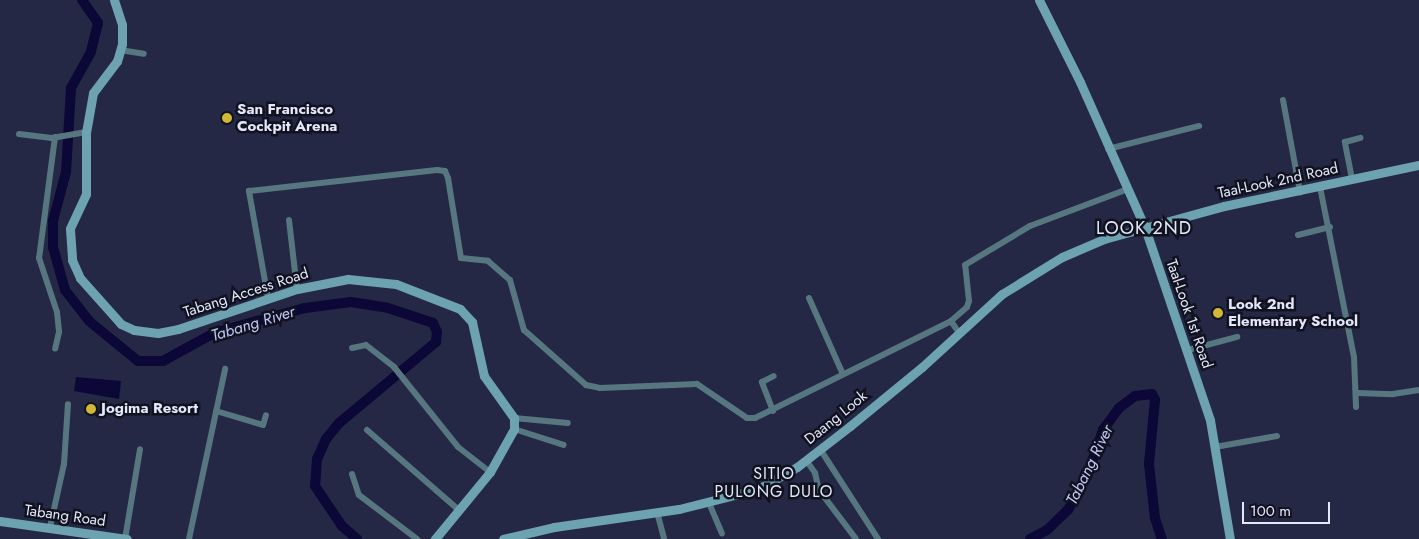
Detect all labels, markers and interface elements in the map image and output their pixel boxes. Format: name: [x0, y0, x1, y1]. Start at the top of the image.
place label: San Francisco Cockpit Arena: [237, 100, 337, 135]
marker: San Francisco Cockpit Arena: [221, 112, 233, 124]
street label: Taal-Look 2nd Road: [1216, 159, 1340, 203]
district label: LOOK 2ND: [1095, 217, 1193, 239]
street label: Taal-Look 1st Road: [1162, 257, 1216, 371]
street label: Tabang Access Road: [181, 264, 311, 322]
place label: Look 2nd Elementary School: [1228, 295, 1358, 330]
water label: Tabang River: [209, 302, 297, 346]
marker: Look 2nd Elementary School: [1212, 307, 1224, 319]
street label: Daang Look: [801, 387, 871, 449]
place label: Jogima Resort: [101, 400, 198, 418]
marker: Jogima Resort: [85, 403, 97, 415]
water label: Tabang River: [1062, 422, 1118, 508]
district label: SITIO PULONG DULO: [713, 464, 835, 502]
scale bar: [1244, 492, 1332, 524]
text: 100 m: [1250, 500, 1291, 522]
street label: Tabang Road: [23, 501, 107, 531]

